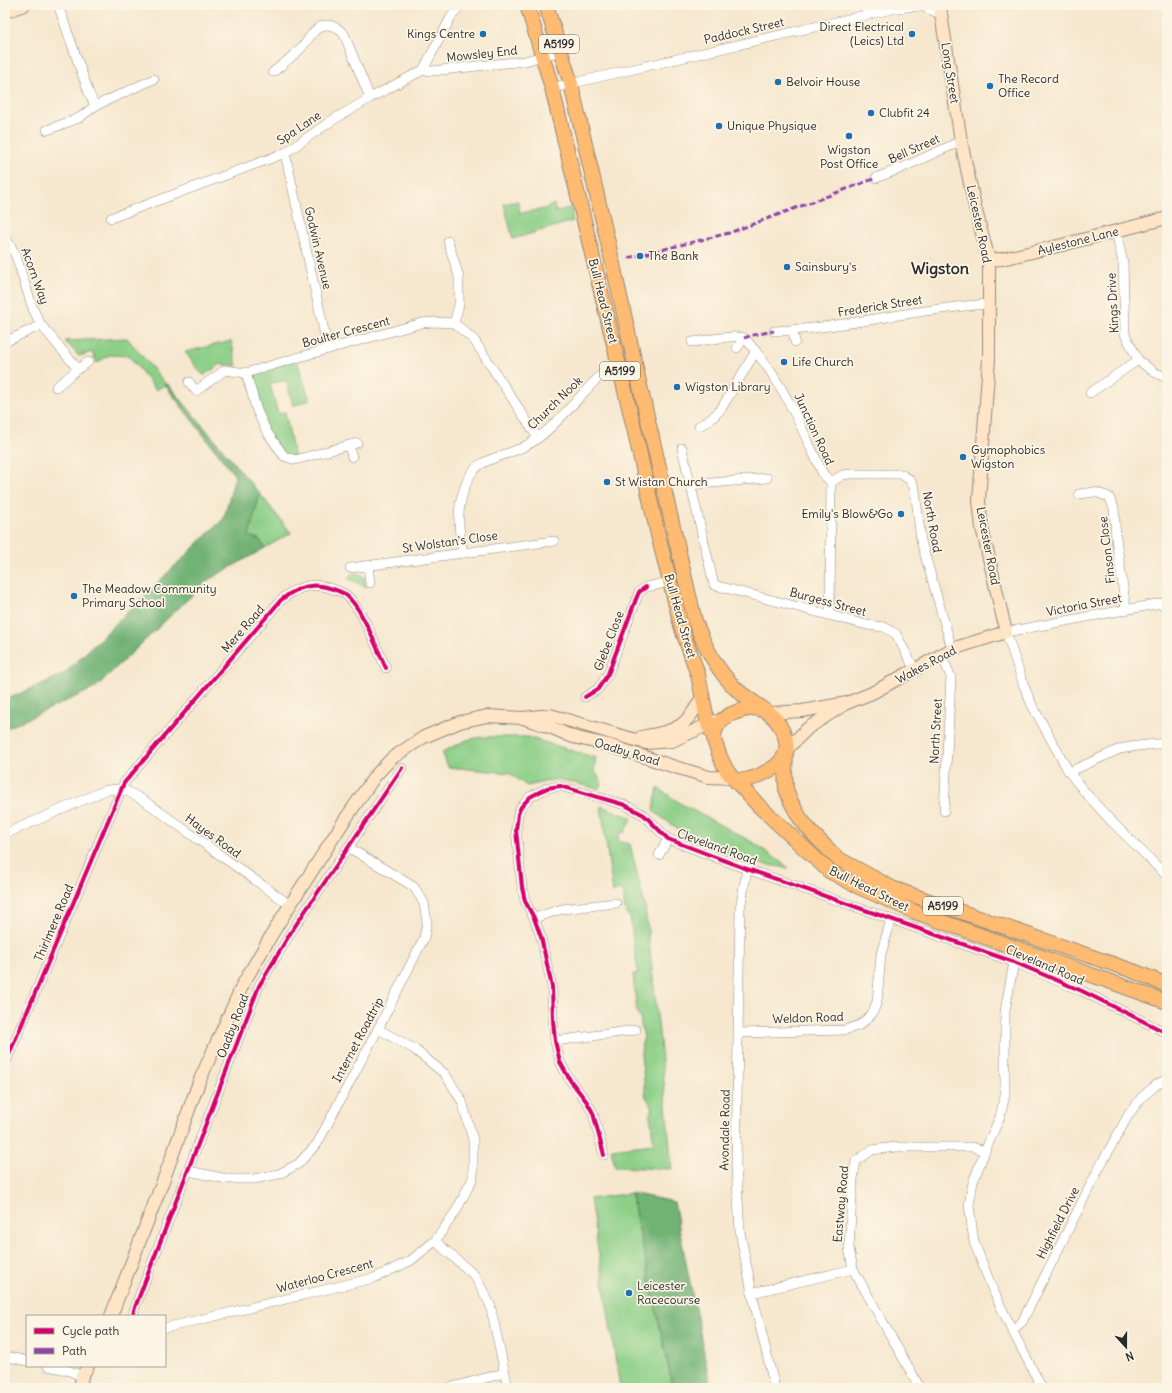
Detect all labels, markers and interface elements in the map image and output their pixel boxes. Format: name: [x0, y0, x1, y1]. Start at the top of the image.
street label: Paddock Street: [702, 14, 785, 47]
place label: Direct Electrical (Leics) Ltd: [819, 19, 904, 48]
place label: Kings Centre: [407, 26, 475, 41]
marker: Kings Centre: [478, 29, 488, 39]
marker: Direct Electrical (Leics) Ltd: [907, 29, 917, 39]
road number: A5199: [539, 35, 579, 53]
street label: Long Street: [938, 41, 963, 105]
street label: Mowsley End: [446, 42, 518, 65]
place label: The Record Office: [998, 71, 1059, 100]
place label: Belvoir House: [786, 74, 860, 89]
marker: Belvoir House: [773, 77, 783, 87]
marker: The Record Office: [985, 81, 995, 91]
place label: Clubfit 24: [879, 105, 930, 120]
street label: Spa Lane: [274, 107, 324, 148]
marker: Clubfit 24: [866, 108, 876, 118]
place label: Unique Physique: [727, 118, 817, 133]
marker: Unique Physique: [714, 121, 724, 131]
marker: Wigston Post Office: [844, 131, 854, 141]
street label: Bell Street: [886, 131, 942, 166]
place label: Wigston Post Office: [820, 142, 878, 171]
street label: Leicester Road: [964, 184, 995, 264]
street label: Godwin Avenue: [302, 205, 335, 291]
street label: Aylestone Lane: [1036, 223, 1120, 258]
street label: Acorn Way: [18, 245, 53, 306]
place label: The Bank: [648, 248, 698, 263]
marker: The Bank: [635, 251, 645, 261]
street label: Bull Head Street: [586, 257, 621, 345]
district label: Wigston: [911, 258, 969, 279]
place label: Sainsbury's: [795, 259, 857, 274]
marker: Sainsbury's: [782, 262, 792, 272]
street label: Kings Drive: [1103, 272, 1122, 334]
street label: Frederick Street: [837, 291, 923, 320]
street label: Boulter Crescent: [300, 313, 391, 350]
place label: Life Church: [792, 354, 854, 369]
marker: Life Church: [779, 357, 789, 367]
road number: A5199: [600, 362, 640, 380]
street label: Church Nook: [524, 373, 585, 432]
place label: Wigston Library: [685, 379, 771, 394]
marker: Wigston Library: [672, 382, 682, 392]
street label: Junction Road: [791, 390, 838, 467]
place label: Gymophobics Wigston: [971, 442, 1045, 471]
marker: Gymophobics Wigston: [958, 452, 968, 462]
place label: St Wistan Church: [615, 474, 708, 489]
marker: St Wistan Church: [602, 477, 612, 487]
street label: North Road: [920, 490, 945, 554]
street label: Leicester Road: [974, 505, 1003, 586]
place label: Emily's Blow&Go: [801, 506, 893, 521]
marker: Emily's Blow&Go: [896, 509, 906, 519]
street label: Finson Close: [1095, 516, 1118, 585]
street label: St Wolstan's Close: [401, 527, 499, 556]
street label: Bull Head Street: [661, 572, 700, 660]
place label: The Meadow Community Primary School: [82, 581, 217, 610]
street label: Burgess Street: [788, 584, 868, 619]
street label: Victoria Street: [1045, 590, 1123, 619]
marker: The Meadow Community Primary School: [69, 591, 79, 601]
street label: Mere Road: [218, 602, 267, 656]
street label: Glebe Close: [590, 609, 627, 673]
street label: Wakes Road: [893, 642, 959, 687]
street label: North Street: [926, 698, 945, 764]
street label: Oadby Road: [593, 734, 662, 769]
street label: Hayes Road: [183, 810, 244, 861]
street label: Cleveland Road: [675, 825, 759, 868]
street label: Bull Head Street: [827, 863, 912, 914]
street label: Thirlmere Road: [31, 882, 77, 964]
road number: A5199: [923, 897, 963, 915]
street label: Cleveland Road: [1004, 941, 1087, 988]
street label: Oadby Road: [213, 992, 252, 1060]
street label: Internet Roadtrip: [329, 995, 386, 1085]
street label: Weldon Road: [772, 1009, 844, 1026]
street label: Avondale Road: [716, 1089, 733, 1171]
street label: Eastway Road: [830, 1165, 851, 1243]
street label: Highfield Drive: [1033, 1184, 1082, 1261]
street label: Waterloo Crescent: [275, 1255, 375, 1296]
place label: Leicester Racecourse: [637, 1278, 700, 1307]
marker: Leicester Racecourse: [624, 1288, 634, 1298]
legend: [26, 1315, 166, 1367]
text: Cycle path: [62, 1323, 119, 1338]
north arrow: [1106, 1327, 1146, 1367]
text: Path: [62, 1343, 87, 1358]
text: N: [1124, 1348, 1136, 1364]

